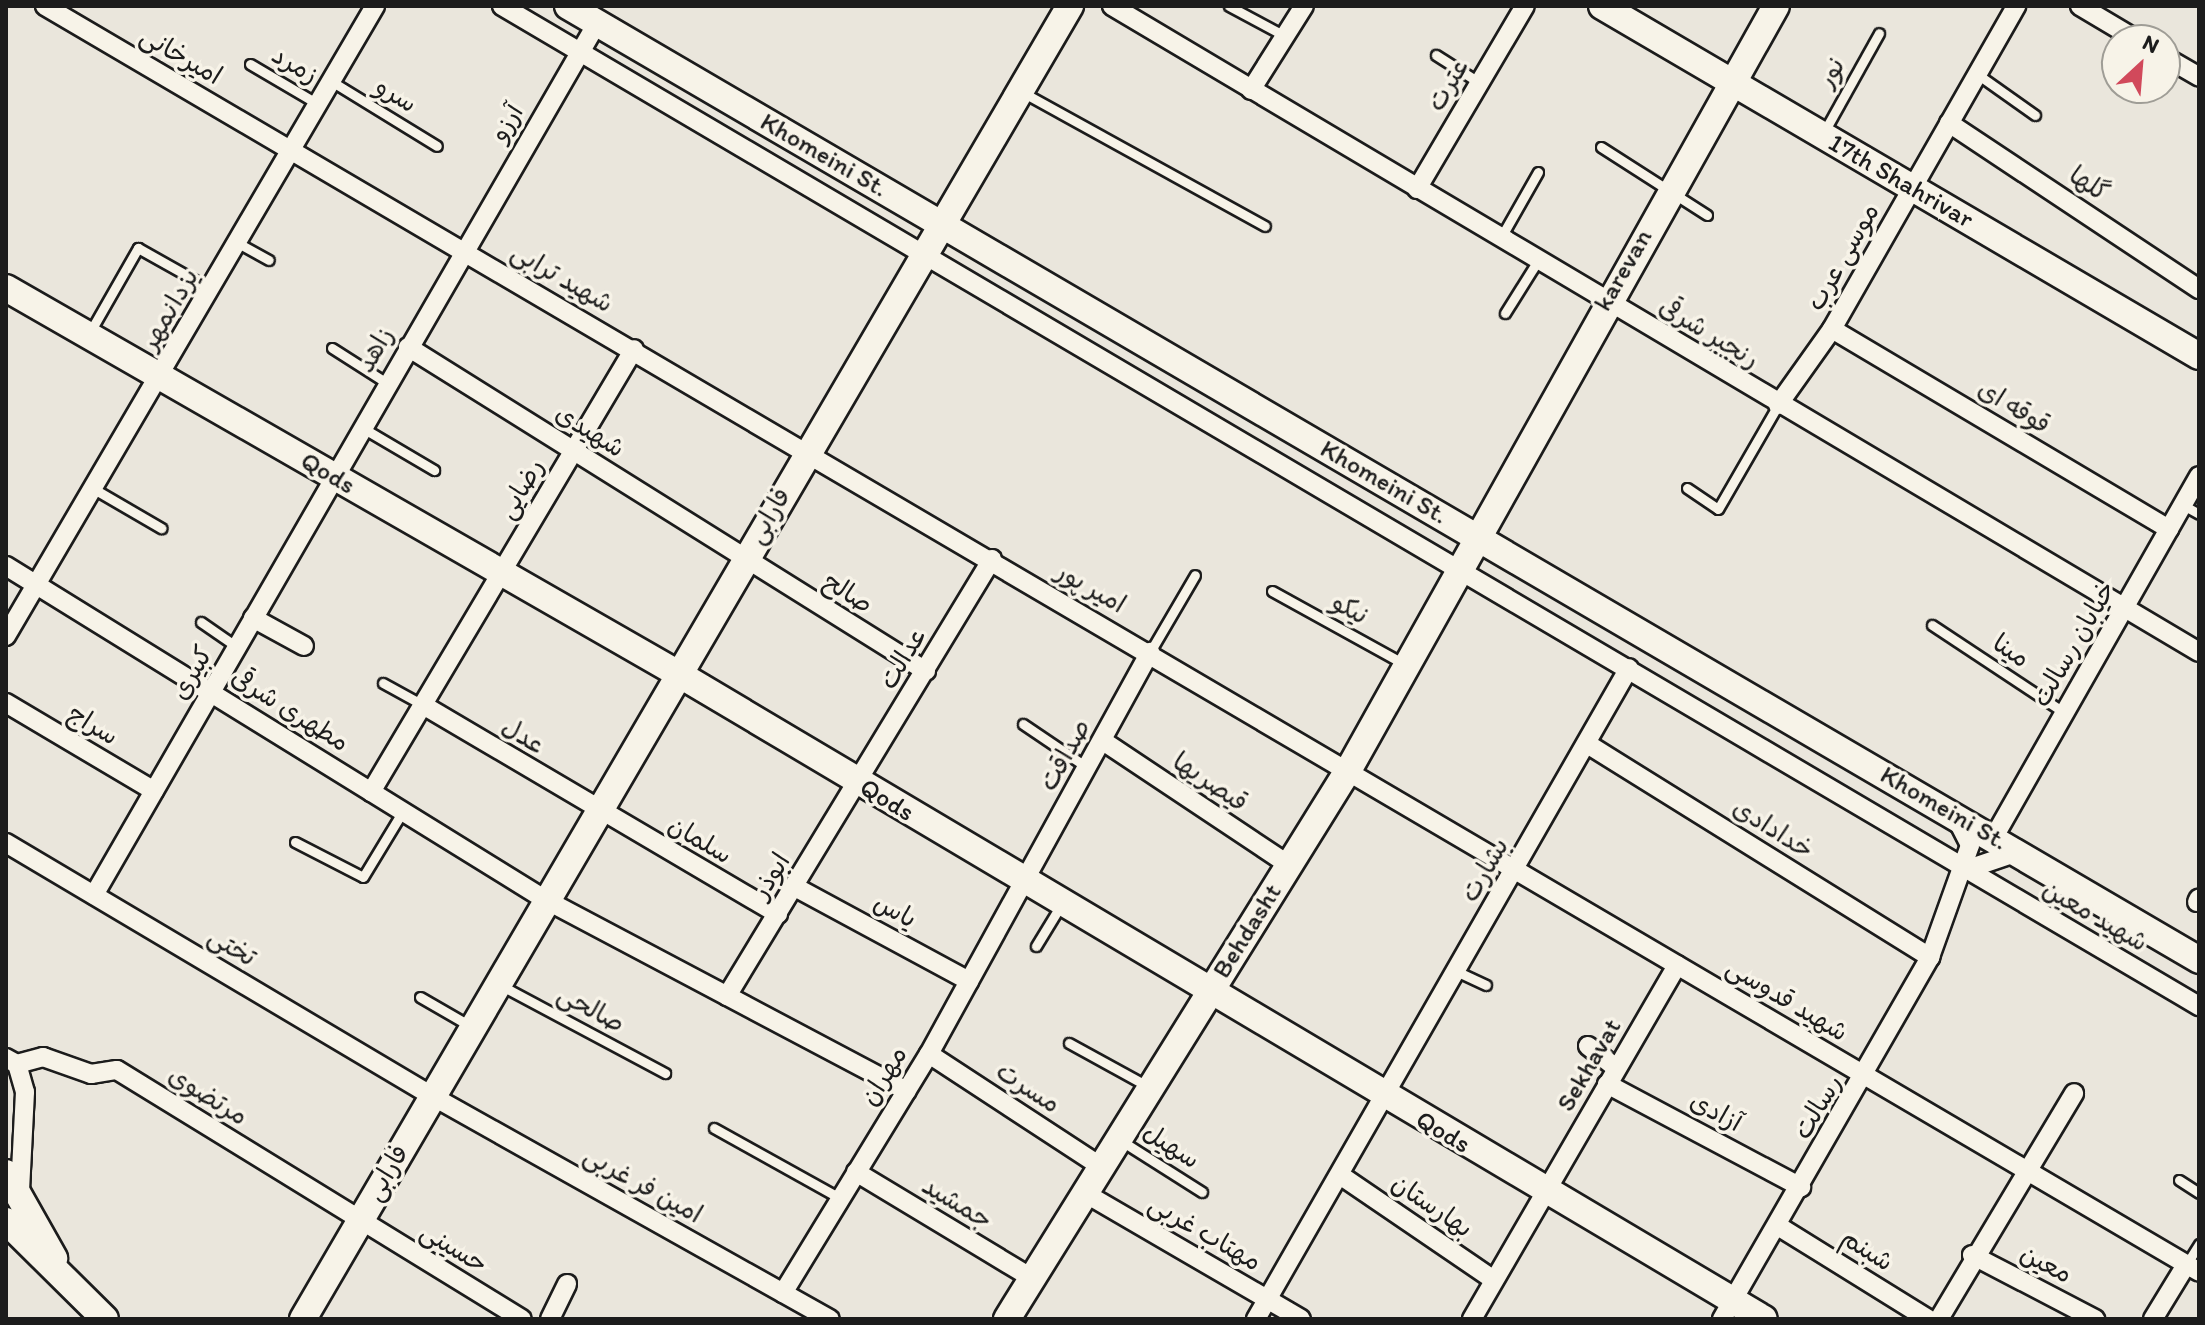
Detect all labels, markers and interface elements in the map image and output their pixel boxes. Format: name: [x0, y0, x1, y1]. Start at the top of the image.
street label: امیرخانی: [135, 20, 227, 92]
north arrow: [2101, 24, 2181, 104]
text: N: [2138, 28, 2163, 59]
street label: زمرد: [266, 39, 324, 91]
street label: نور: [1810, 52, 1852, 94]
street label: عترت: [1421, 53, 1475, 117]
street label: سرو: [369, 70, 423, 120]
street label: آرزو: [484, 99, 530, 147]
street label: Khomeini St.: [755, 106, 893, 204]
street label: 17th Shahrivar: [1823, 127, 1979, 235]
street label: گلها: [2063, 159, 2115, 209]
street label: موسی عرب: [1800, 198, 1886, 316]
street label: karevan: [1587, 224, 1659, 316]
street label: شهید ترابی: [506, 236, 618, 320]
street label: یزدانمهر: [134, 263, 206, 355]
street label: رنجبر شرقی: [1653, 291, 1765, 375]
street label: زاهد: [350, 322, 400, 378]
street label: قوقه ای: [1972, 373, 2056, 441]
street label: شهیدی: [550, 398, 630, 464]
street label: Khomeini St.: [1315, 433, 1453, 531]
street label: Qods: [295, 445, 361, 501]
street label: رضایی: [491, 453, 551, 525]
street label: فارابی: [741, 482, 797, 550]
street label: امیر پور: [1051, 556, 1131, 620]
street label: صالح: [817, 566, 879, 620]
street label: خیابان رسالت: [2026, 576, 2122, 712]
street label: نیکو: [1326, 586, 1374, 632]
street label: عدالت: [872, 621, 934, 695]
street label: مینا: [1987, 627, 2035, 675]
street label: کبیری: [164, 640, 220, 706]
street label: مطهری شرقی: [225, 661, 355, 759]
street label: سراج: [62, 698, 124, 752]
street label: عدل: [496, 711, 550, 761]
street label: صداقت: [1033, 714, 1097, 796]
street label: قیصریها: [1166, 746, 1254, 818]
street label: Khomeini St.: [1875, 759, 2013, 857]
street label: Qods: [854, 772, 920, 828]
street label: خدادادی: [1727, 792, 1819, 866]
street label: سلمان: [663, 809, 737, 871]
street label: بشارت: [1454, 832, 1516, 908]
street label: ابوذر: [745, 847, 797, 905]
street label: شهید معین: [2037, 873, 2153, 959]
street label: Behdasht: [1206, 878, 1288, 984]
street label: یاس: [868, 887, 922, 935]
street label: تختی: [202, 921, 262, 973]
street label: شهید قدوسی: [1721, 952, 1853, 1048]
street label: صالحی: [552, 978, 630, 1040]
street label: Sekhavat: [1550, 1013, 1628, 1117]
street label: مهران: [854, 1041, 914, 1111]
street label: مسرت: [990, 1056, 1066, 1120]
street label: مرتضوی: [163, 1060, 253, 1132]
street label: رسالت: [1787, 1069, 1849, 1145]
street label: آزادی: [1684, 1085, 1748, 1139]
street label: Qods: [1410, 1104, 1476, 1160]
street label: سهیل: [1137, 1117, 1205, 1175]
street label: فارابی: [359, 1139, 415, 1207]
street label: امین فر غربی: [578, 1140, 708, 1230]
street label: بهارستان: [1385, 1168, 1479, 1244]
street label: جمشید: [916, 1170, 998, 1236]
street label: مهتاب غربی: [1143, 1188, 1267, 1278]
street label: حسینی: [415, 1216, 493, 1280]
street label: شبنم: [1835, 1222, 1899, 1278]
street label: معین: [2015, 1238, 2077, 1290]

